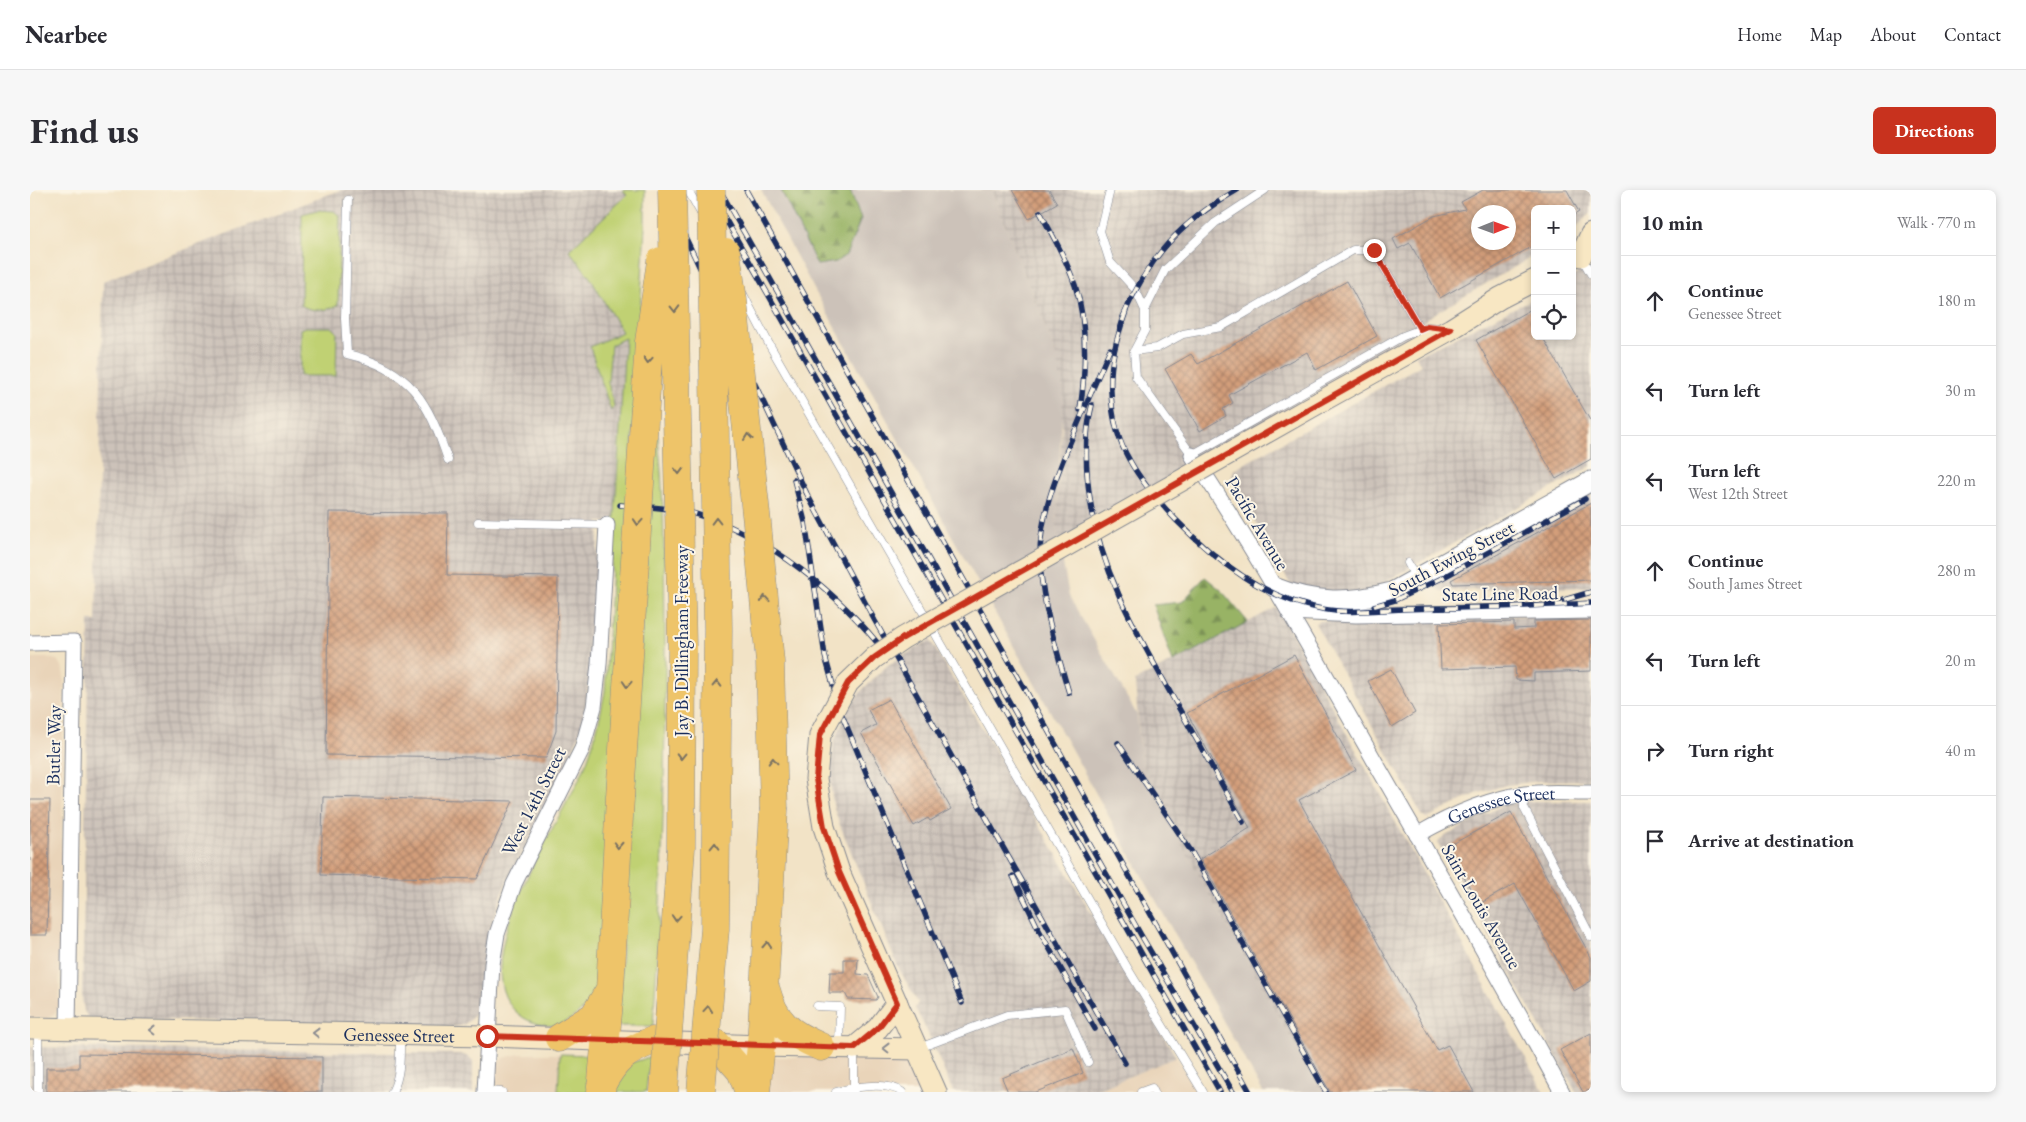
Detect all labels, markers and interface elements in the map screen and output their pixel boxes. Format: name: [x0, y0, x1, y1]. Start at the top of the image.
text: Nearbee: [25, 19, 107, 50]
text: Home: [1737, 23, 1782, 46]
text: Map: [1810, 23, 1842, 46]
text: About: [1870, 23, 1916, 46]
text: Contact: [1944, 23, 2001, 46]
button: Directions: [1873, 107, 1996, 154]
text: Find us: [30, 108, 139, 153]
north arrow: [1471, 205, 1516, 250]
map controls: [1531, 205, 1576, 340]
button: +: [1531, 205, 1576, 250]
text: 10 min: [1641, 209, 1703, 236]
text: Walk · 770 m: [1897, 212, 1976, 233]
route end: [1363, 239, 1386, 262]
button: −: [1531, 250, 1576, 295]
text: Continue: [1688, 278, 1763, 303]
icon: ahead: [1641, 287, 1669, 315]
text: 180 m: [1937, 290, 1976, 311]
button: locate: [1531, 295, 1576, 340]
text: Genessee Street: [1688, 303, 1782, 324]
one-way arrow: [670, 305, 680, 313]
one-way arrow: [643, 356, 654, 364]
icon: left: [1641, 377, 1669, 405]
text: Turn left: [1688, 378, 1760, 403]
text: 30 m: [1945, 380, 1976, 401]
one-way arrow: [743, 433, 754, 441]
text: Turn left: [1688, 458, 1760, 483]
one-way arrow: [673, 467, 684, 475]
icon: left: [1641, 467, 1669, 495]
text: 220 m: [1937, 470, 1976, 491]
street label: Pacific Avenue: [1220, 472, 1295, 575]
text: West 12th Street: [1688, 483, 1788, 504]
street label: South Ewing Street: [1384, 515, 1519, 602]
one-way arrow: [711, 517, 721, 525]
one-way arrow: [632, 518, 643, 526]
street label: Jay B. Dillingham Freeway: [669, 545, 694, 739]
text: Continue: [1688, 548, 1763, 573]
icon: ahead: [1641, 557, 1669, 585]
text: 280 m: [1937, 560, 1976, 581]
text: South James Street: [1688, 573, 1802, 594]
street label: State Line Road: [1442, 580, 1559, 607]
one-way arrow: [759, 595, 770, 603]
icon: left: [1641, 647, 1669, 675]
text: Turn left: [1688, 648, 1760, 673]
text: 20 m: [1945, 650, 1976, 671]
one-way arrow: [622, 680, 633, 688]
one-way arrow: [712, 680, 722, 688]
street label: Butler Way: [40, 704, 67, 785]
icon: right: [1641, 737, 1669, 765]
text: Turn right: [1688, 738, 1774, 763]
text: 40 m: [1945, 740, 1976, 761]
street label: West 14th Street: [495, 743, 571, 860]
one-way arrow: [676, 752, 687, 760]
one-way arrow: [768, 757, 778, 765]
street label: Genessee Street: [1443, 780, 1555, 830]
icon: arrive: [1641, 827, 1669, 855]
text: Arrive at destination: [1688, 828, 1854, 853]
street label: Saint Louis Avenue: [1436, 839, 1528, 973]
one-way arrow: [612, 841, 623, 849]
one-way arrow: [710, 842, 721, 850]
one-way arrow: [670, 915, 681, 923]
one-way arrow: [761, 940, 772, 948]
one-way arrow: [702, 1004, 713, 1012]
street label: Genessee Street: [343, 1021, 455, 1048]
one-way arrow: [149, 1025, 157, 1036]
route start: [476, 1025, 499, 1048]
one-way arrow: [311, 1028, 319, 1038]
one-way arrow: [881, 1043, 889, 1053]

